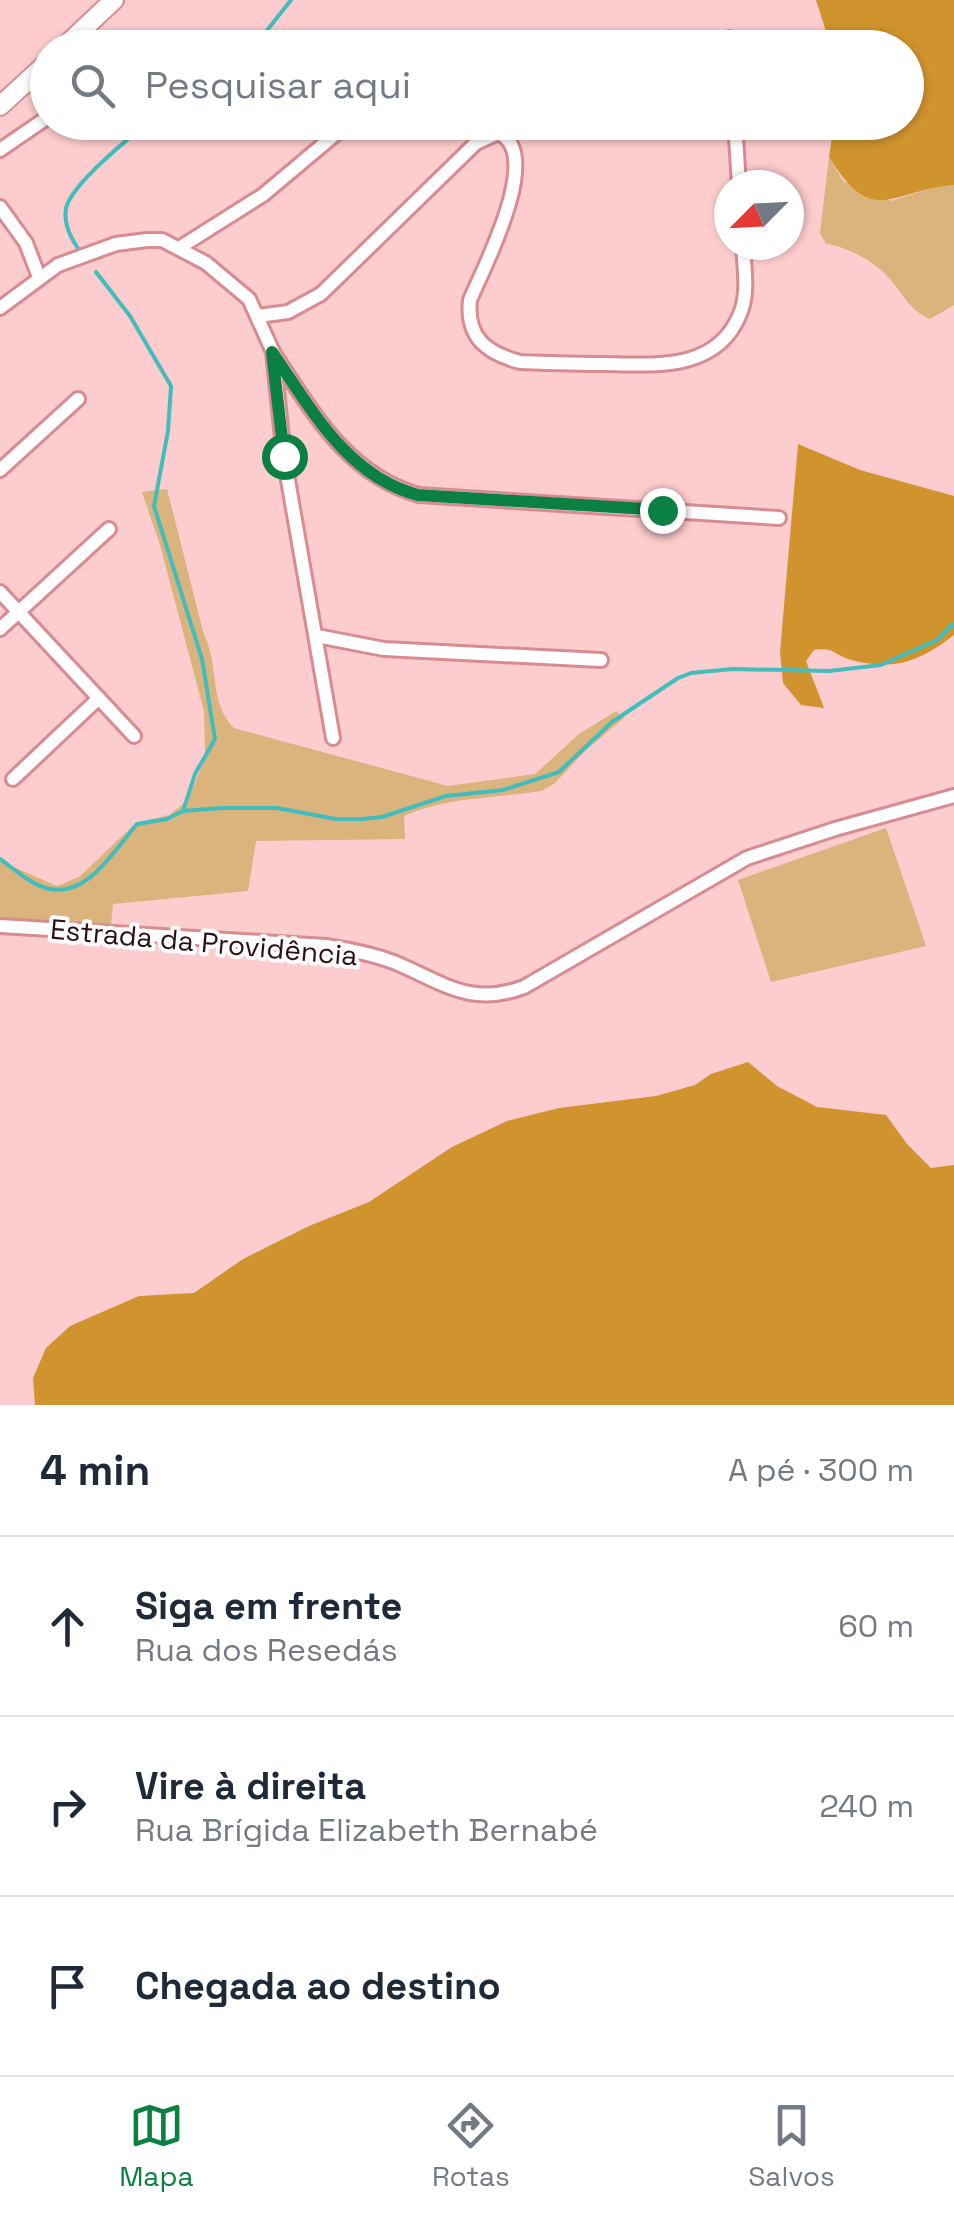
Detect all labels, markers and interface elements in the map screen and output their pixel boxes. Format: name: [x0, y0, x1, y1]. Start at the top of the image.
search box: [30, 30, 924, 140]
icon: search: [65, 58, 120, 113]
text: Pesquisar aqui: [145, 61, 411, 109]
north arrow: [714, 170, 804, 260]
route start: [262, 434, 308, 480]
route end: [640, 488, 686, 534]
street label: Estrada da Providência: [49, 911, 359, 973]
text: 4 min: [40, 1444, 150, 1497]
text: A pé · 300 m: [728, 1450, 914, 1490]
text: Siga em frente: [135, 1582, 402, 1630]
icon: ahead: [40, 1599, 95, 1654]
text: 60 m: [838, 1606, 914, 1646]
text: Rua dos Resedás: [135, 1630, 398, 1670]
text: Vire à direita: [135, 1762, 366, 1810]
icon: right: [40, 1779, 95, 1834]
text: 240 m: [819, 1786, 914, 1826]
text: Rua Brígida Elizabeth Bernabé: [135, 1810, 598, 1850]
icon: arrive: [40, 1959, 95, 2014]
text: Chegada ao destino: [135, 1962, 501, 2010]
tab: Mapa: [119, 2098, 194, 2194]
tab: Rotas: [432, 2098, 510, 2194]
tab: Salvos: [748, 2098, 835, 2194]

